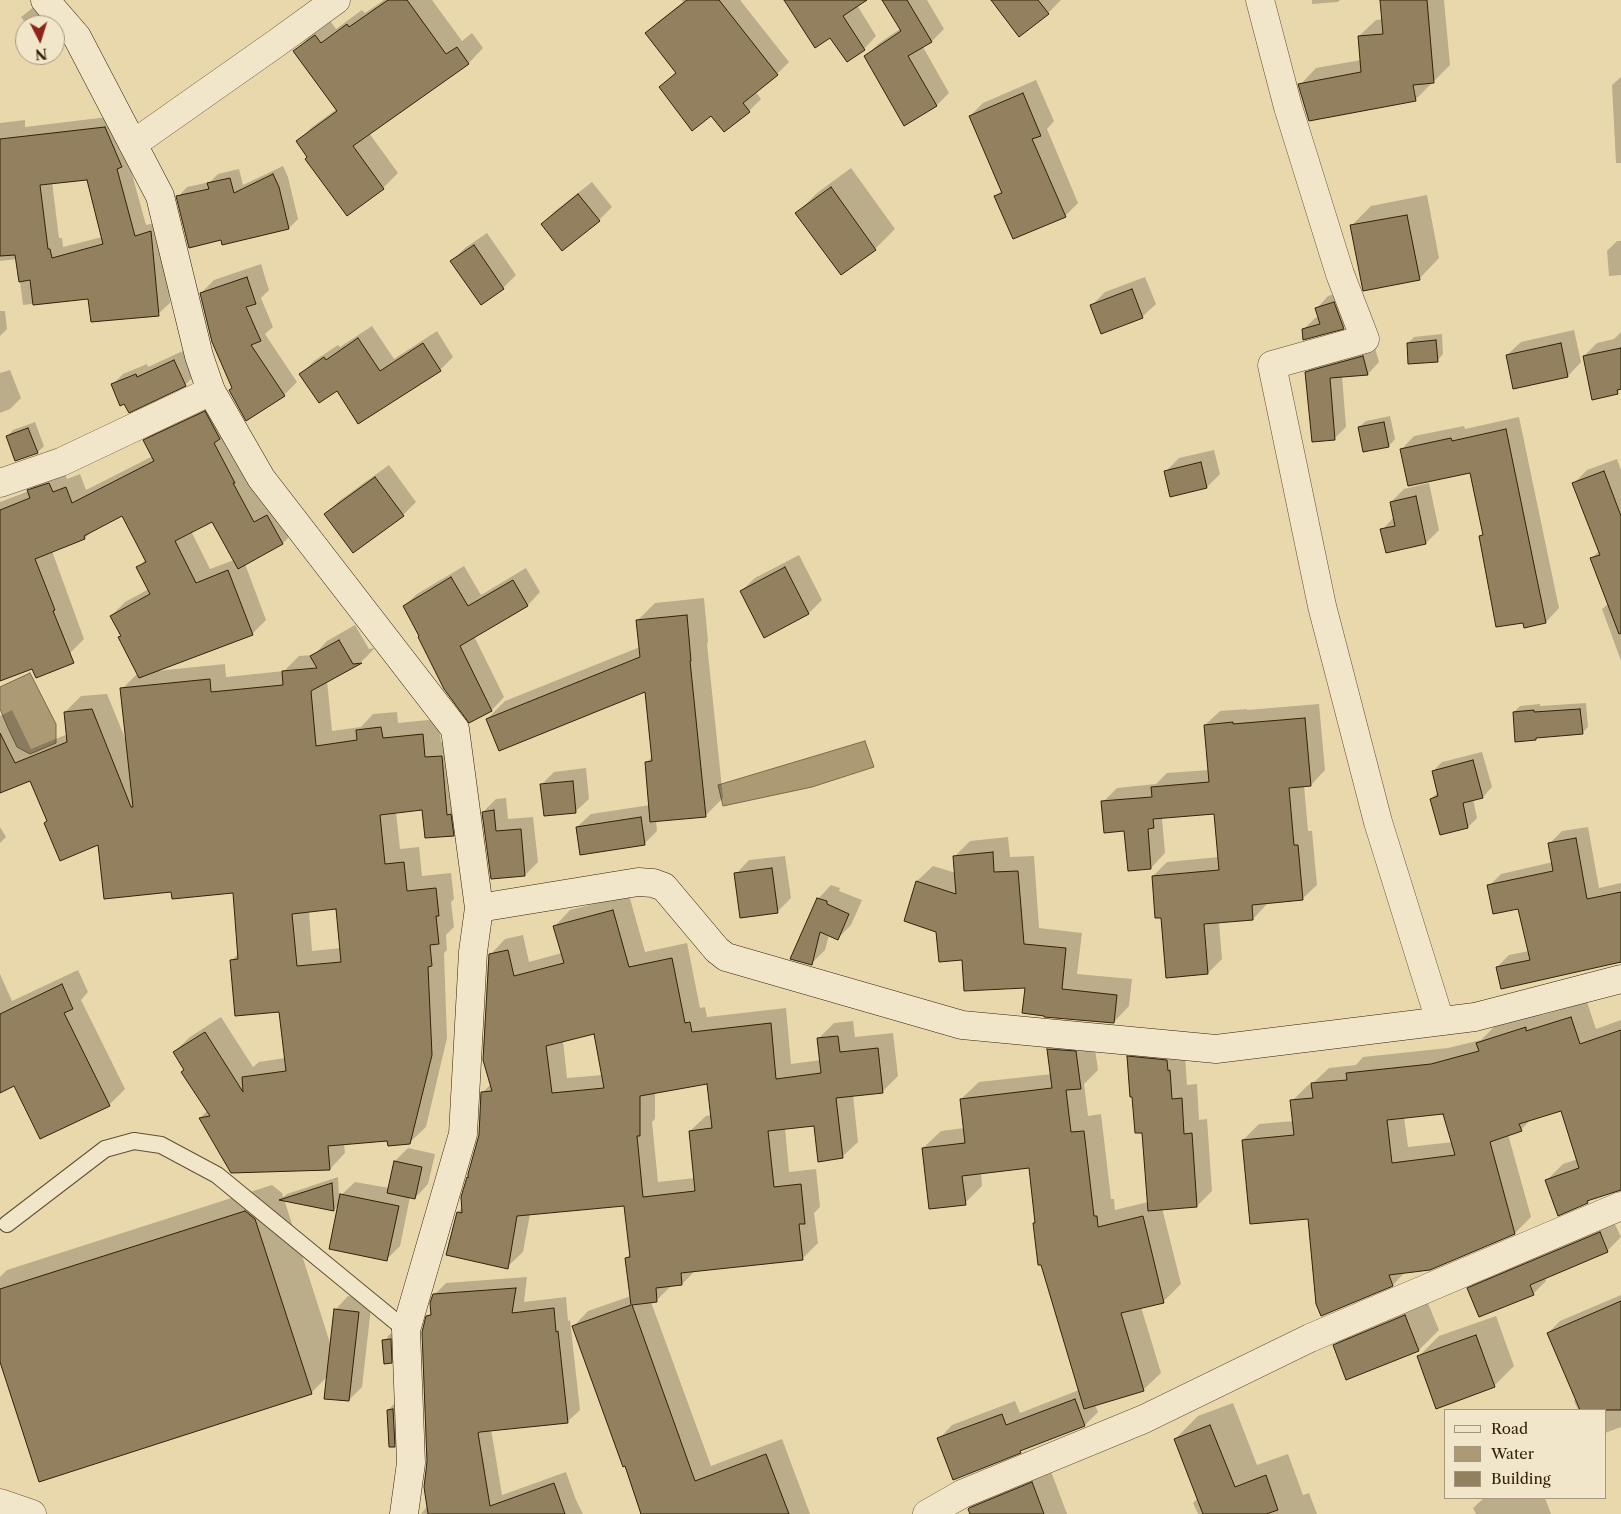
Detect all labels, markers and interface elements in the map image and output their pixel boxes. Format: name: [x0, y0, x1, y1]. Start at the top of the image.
north arrow: [15, 15, 65, 65]
text: N: [34, 44, 48, 63]
legend: [1444, 1409, 1606, 1499]
text: Road: [1491, 1419, 1528, 1438]
text: Water: [1491, 1444, 1534, 1463]
text: Building: [1491, 1469, 1551, 1488]

